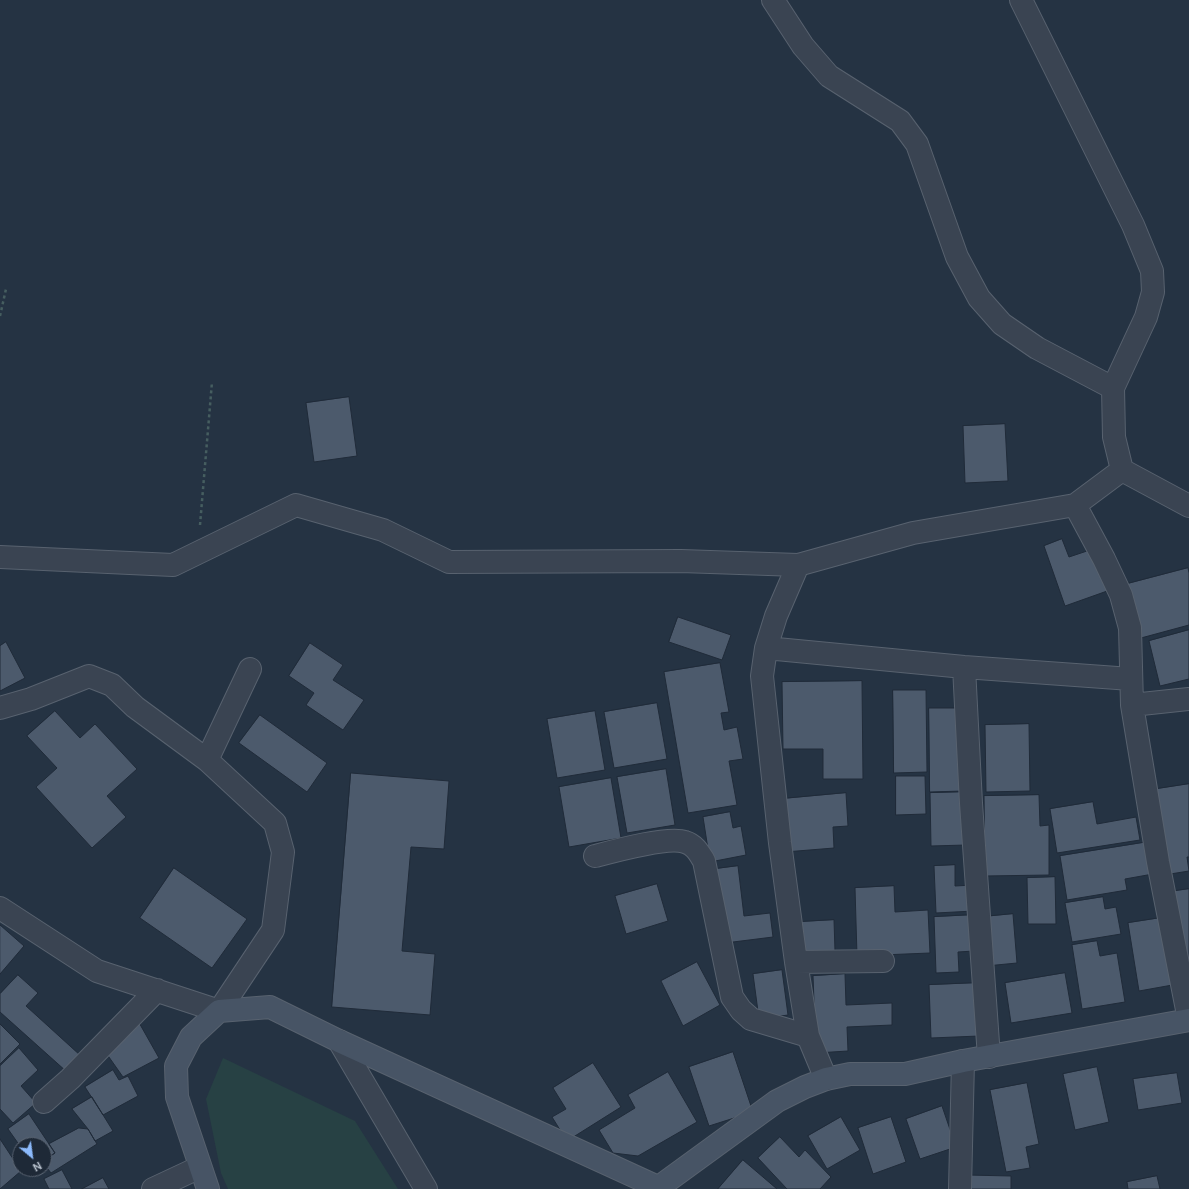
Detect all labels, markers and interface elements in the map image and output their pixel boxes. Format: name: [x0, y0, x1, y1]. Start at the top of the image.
north arrow: [12, 1137, 52, 1177]
text: N: [30, 1159, 44, 1175]

